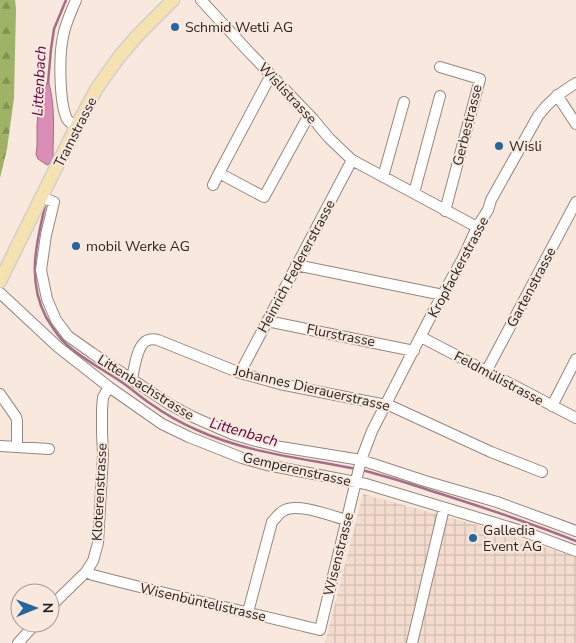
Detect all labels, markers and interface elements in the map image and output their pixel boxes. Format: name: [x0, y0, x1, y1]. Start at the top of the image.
place label: Schmid Wetli AG: [185, 18, 293, 37]
marker: Schmid Wetli AG: [169, 21, 181, 33]
water label: Littenbach: [27, 45, 51, 117]
street label: Wislistrasse: [254, 58, 321, 128]
street label: Gerbestrasse: [448, 83, 487, 168]
street label: Tramstrasse: [50, 94, 101, 171]
place label: Wisli: [509, 137, 542, 156]
marker: Wisli: [493, 140, 505, 152]
street label: Heinrich Federerstrasse: [253, 196, 340, 336]
street label: Kropfackerstrasse: [424, 213, 493, 321]
place label: mobil Werke AG: [86, 237, 190, 256]
marker: mobil Werke AG: [70, 240, 82, 252]
street label: Gartenstrasse: [502, 244, 560, 331]
street label: Flurstrasse: [305, 320, 377, 351]
street label: Feldmülistrasse: [451, 347, 547, 410]
street label: Littenbachstrasse: [94, 350, 198, 425]
street label: Johannes Dierauerstrasse: [231, 361, 392, 416]
water label: Littenbach: [207, 413, 281, 451]
street label: Kloterenstrasse: [87, 443, 112, 541]
street label: Gemperenstrasse: [241, 448, 353, 491]
street label: Wisenstrasse: [319, 510, 358, 598]
place label: Galledia Event AG: [483, 521, 542, 556]
marker: Galledia Event AG: [467, 532, 479, 544]
street label: Wisenbüntelistrasse: [138, 579, 268, 626]
north arrow: [10, 583, 60, 633]
text: N: [38, 602, 57, 613]

